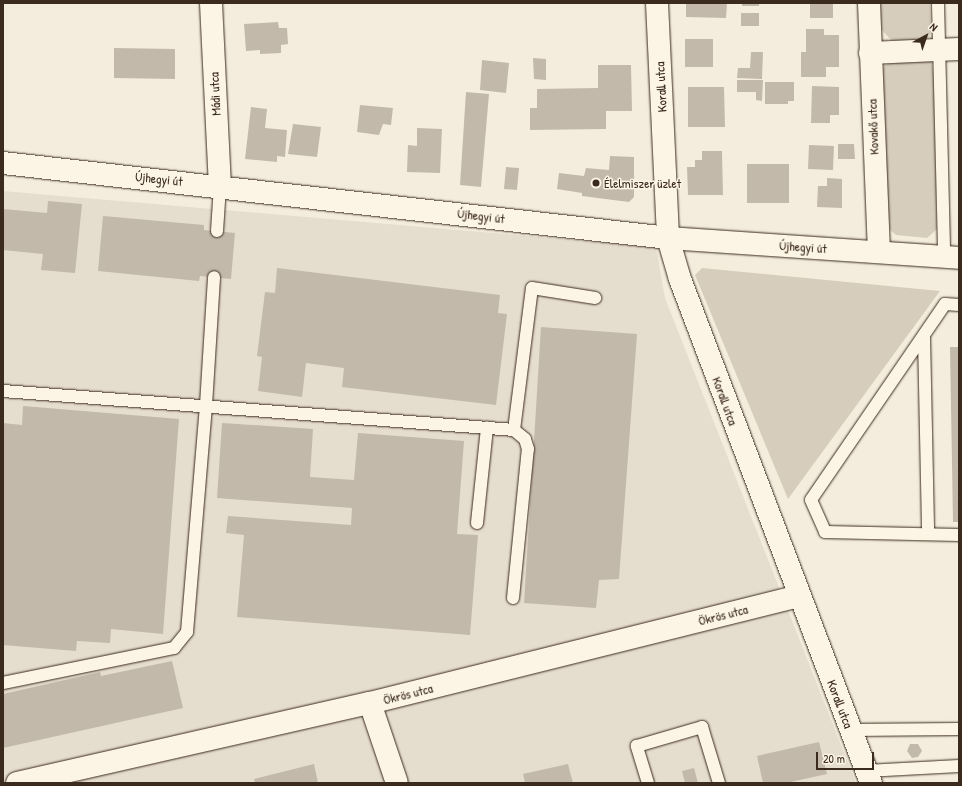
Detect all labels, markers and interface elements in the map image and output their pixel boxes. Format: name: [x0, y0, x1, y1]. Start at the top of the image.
north arrow: [906, 16, 946, 56]
text: N: [927, 20, 940, 34]
street label: Korall utca: [652, 61, 670, 113]
street label: Mádi utca: [206, 72, 224, 116]
street label: Kovakő utca: [864, 99, 882, 155]
street label: Újhegyi út: [134, 169, 184, 189]
place label: Élelmiszer üzlet: [604, 175, 681, 191]
marker: Élelmiszer üzlet: [591, 178, 601, 188]
street label: Újhegyi út: [456, 205, 506, 227]
street label: Újhegyi út: [779, 238, 827, 256]
street label: Korall utca: [709, 375, 741, 427]
street label: Ökrös utca: [697, 601, 749, 629]
street label: Korall utca: [824, 678, 856, 730]
street label: Ökrös utca: [382, 680, 434, 708]
scale bar: [818, 744, 876, 770]
text: 20 m: [823, 750, 845, 767]

